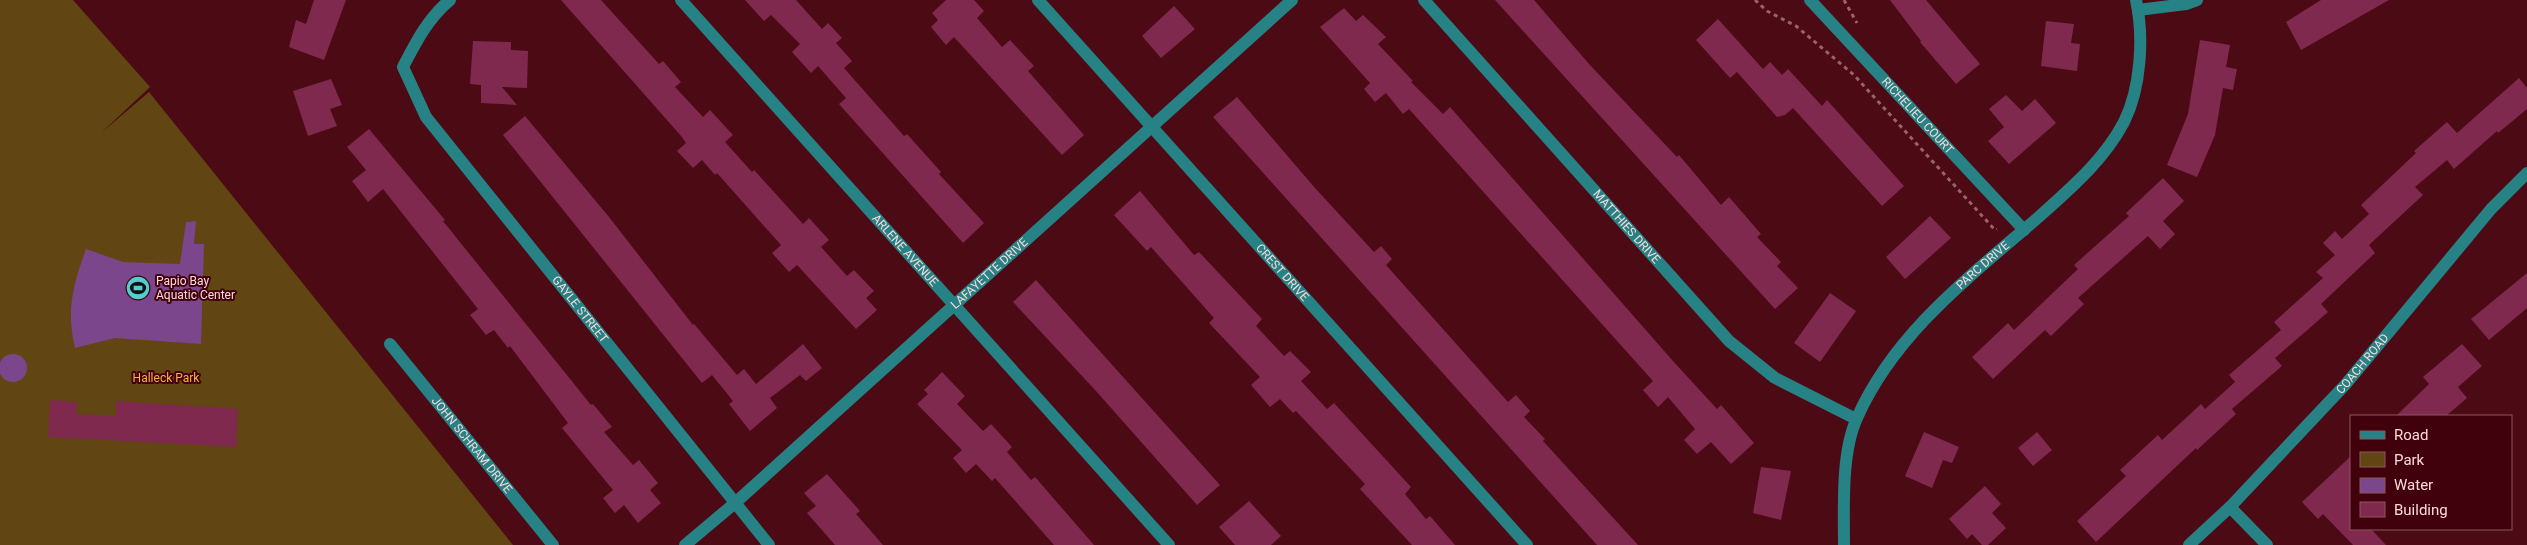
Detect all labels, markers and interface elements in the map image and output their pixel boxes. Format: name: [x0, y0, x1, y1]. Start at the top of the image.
street label: RICHELIEU COURT: [1879, 75, 1957, 157]
street label: MATTHIES DRIVE: [1590, 187, 1663, 266]
street label: ARLENE AVENUE: [869, 211, 941, 289]
street label: LAFAYETTE DRIVE: [948, 235, 1031, 312]
street label: PARC DRIVE: [1953, 238, 2012, 292]
street label: CREST DRIVE: [1253, 241, 1312, 304]
street label: GAYLE STREET: [549, 273, 611, 346]
place label: Papio Bay Aquatic Center: [156, 274, 235, 302]
sports icon: Papio Bay Aquatic Center: [125, 275, 151, 301]
street label: COACH ROAD: [2333, 331, 2392, 397]
park label: Halleck Park: [133, 371, 200, 385]
street label: JOHN SCHRAM DRIVE: [429, 394, 515, 496]
legend: [2350, 415, 2512, 530]
text: Road: [2394, 426, 2428, 444]
text: Park: [2394, 451, 2425, 469]
text: Water: [2394, 476, 2433, 494]
text: Building: [2394, 501, 2448, 519]

